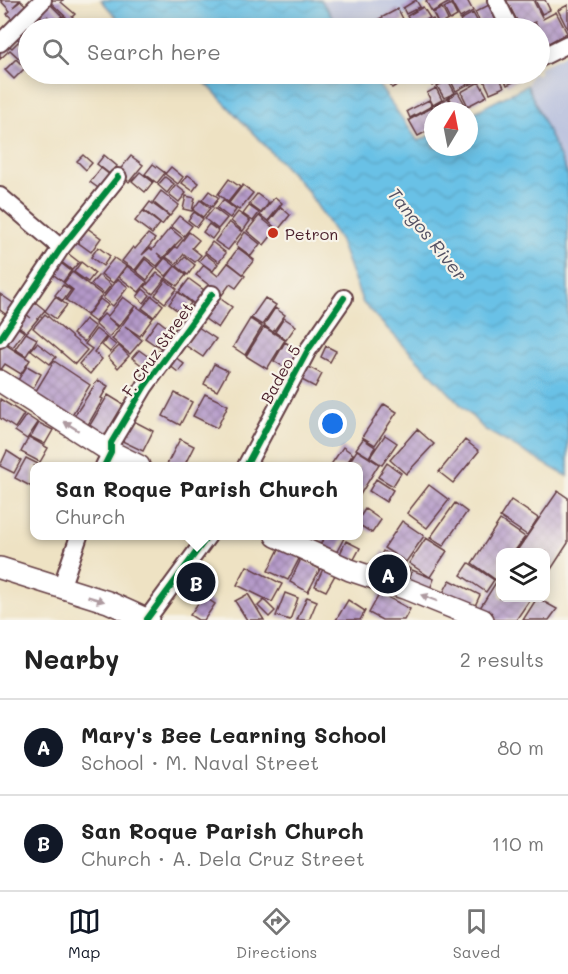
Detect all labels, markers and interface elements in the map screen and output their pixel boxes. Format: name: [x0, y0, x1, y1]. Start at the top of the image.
search box: [18, 18, 550, 84]
icon: search: [39, 35, 72, 68]
text: Search here: [87, 37, 221, 66]
north arrow: [424, 102, 478, 156]
water label: Tangos River: [383, 182, 473, 286]
place label: Petron: [285, 223, 338, 244]
marker: Petron: [266, 226, 280, 240]
street label: F. Cruz Street: [117, 298, 197, 400]
street label: Badeo 5: [255, 341, 305, 407]
your location: [318, 409, 347, 438]
one-way arrow: [62, 421, 79, 432]
popup: [30, 462, 363, 540]
text: San Roque Parish Church: [55, 474, 338, 503]
text: Church: [55, 503, 125, 529]
map controls: [496, 548, 550, 602]
button: layers: [496, 548, 550, 602]
pin: A: [368, 552, 408, 596]
pin: B: [176, 560, 216, 604]
one-way arrow: [420, 592, 438, 602]
one-way arrow: [87, 594, 105, 604]
text: Nearby: [24, 642, 119, 676]
text: 2 results: [460, 646, 544, 672]
text: Mary's Bee Learning School: [81, 720, 386, 749]
text: A: [37, 734, 50, 760]
text: 80 m: [497, 734, 544, 760]
text: School · M. Naval Street: [81, 749, 319, 775]
text: San Roque Parish Church: [81, 816, 364, 845]
text: B: [37, 830, 50, 856]
text: 110 m: [491, 830, 544, 856]
text: Church · A. Dela Cruz Street: [81, 845, 365, 871]
tab: Map: [68, 905, 101, 962]
tab: Directions: [236, 905, 317, 962]
tab: Saved: [453, 905, 500, 962]

